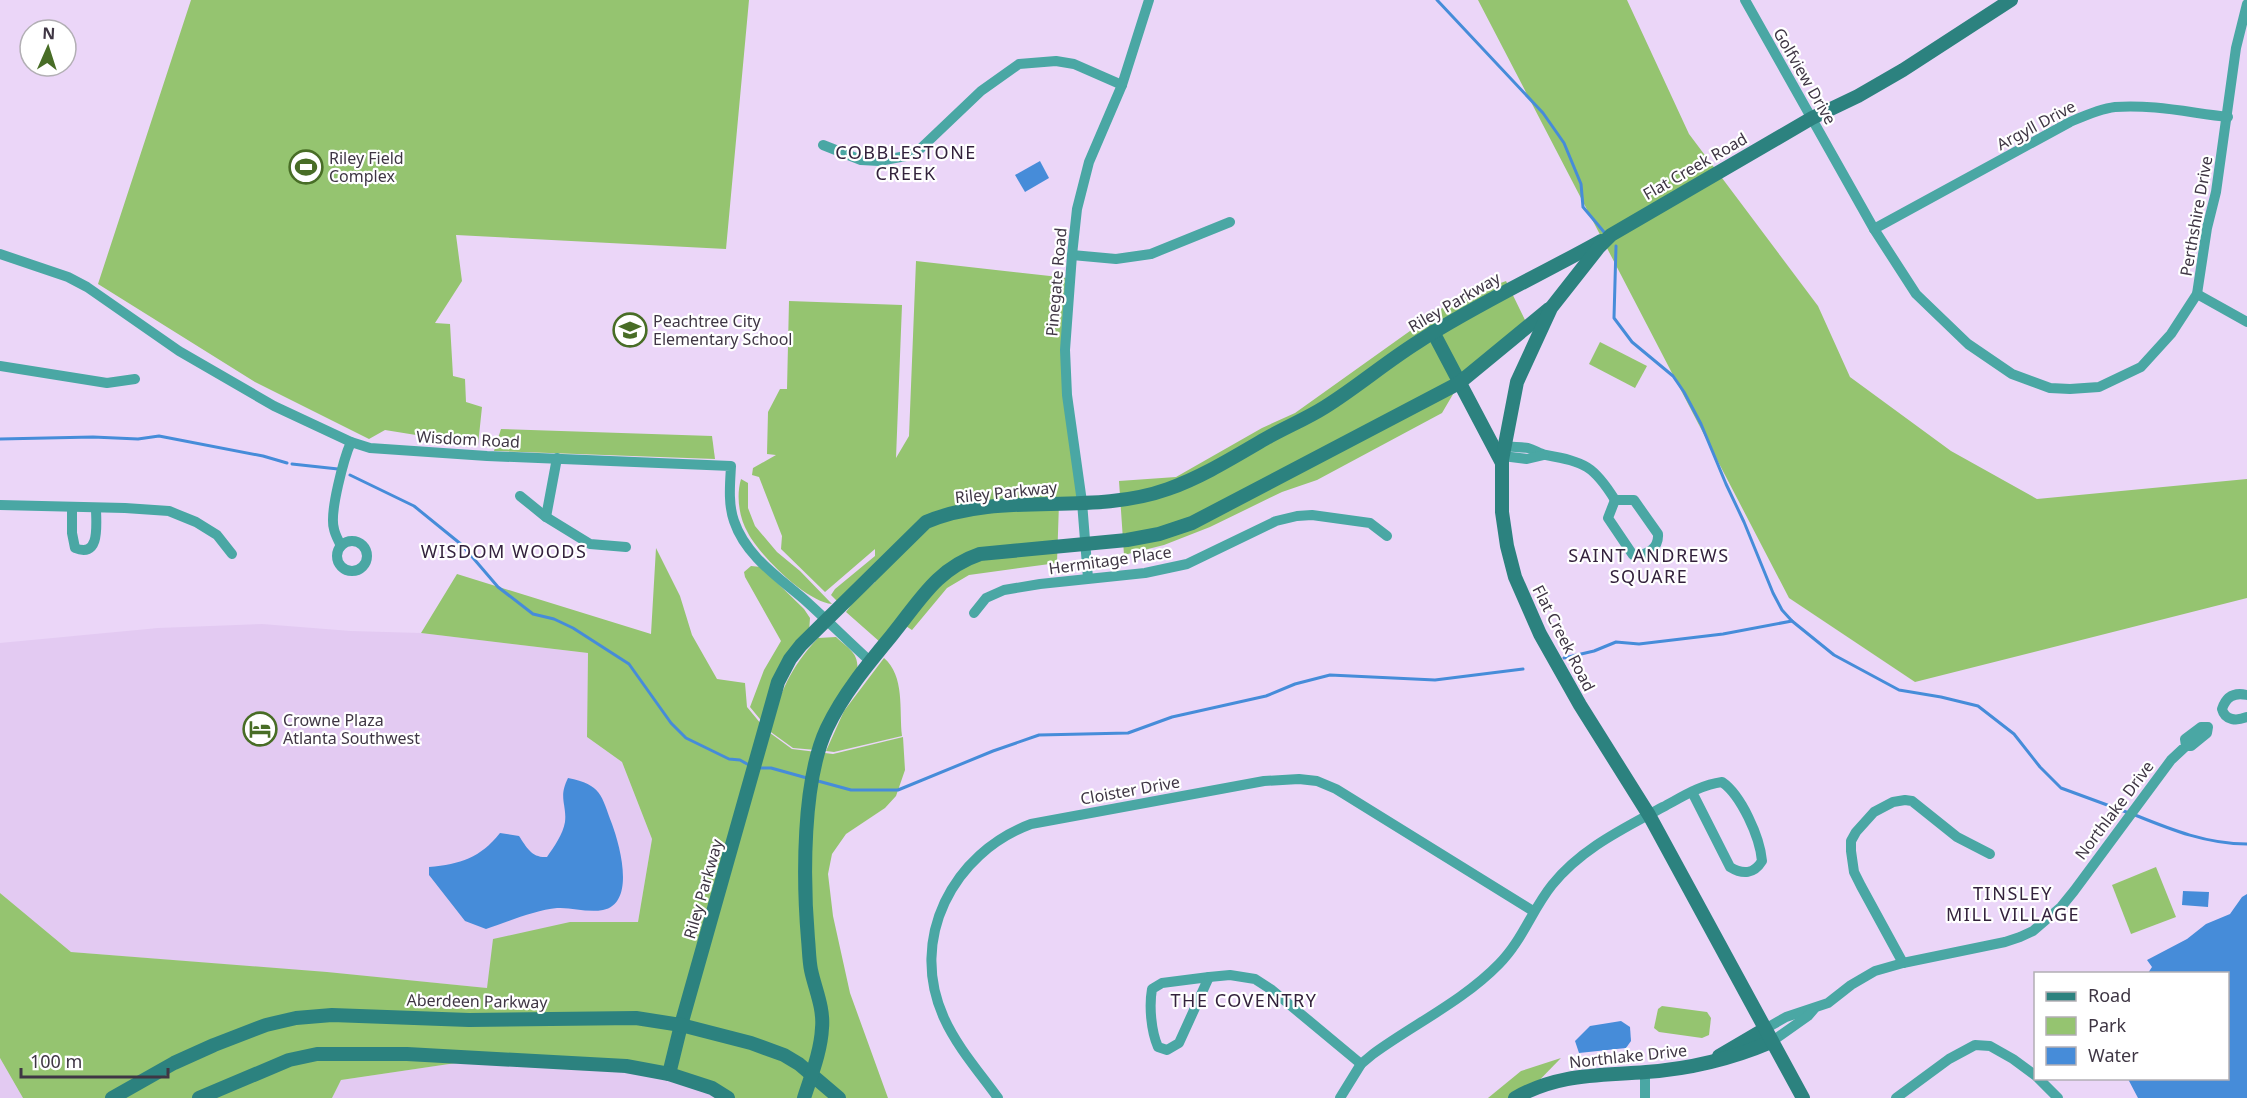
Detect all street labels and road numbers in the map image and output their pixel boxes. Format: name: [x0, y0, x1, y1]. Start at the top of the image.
street label: Golfview Drive: [1768, 24, 1842, 128]
street label: Argyll Drive: [1993, 95, 2079, 155]
street label: Flat Creek Road: [1639, 127, 1751, 205]
street label: Perthshire Drive: [2175, 154, 2217, 278]
street label: Pinegate Road: [1040, 227, 1072, 337]
street label: Riley Parkway: [1404, 266, 1505, 337]
street label: Wisdom Road: [416, 425, 520, 453]
street label: Riley Parkway: [954, 476, 1059, 508]
street label: Hermitage Place: [1047, 540, 1173, 580]
street label: Flat Creek Road: [1528, 581, 1600, 695]
street label: Northlake Drive: [2070, 756, 2158, 864]
street label: Cloister Drive: [1078, 770, 1182, 810]
street label: Riley Parkway: [678, 836, 728, 941]
street label: Aberdeen Parkway: [406, 989, 548, 1013]
street label: Northlake Drive: [1568, 1039, 1688, 1073]

